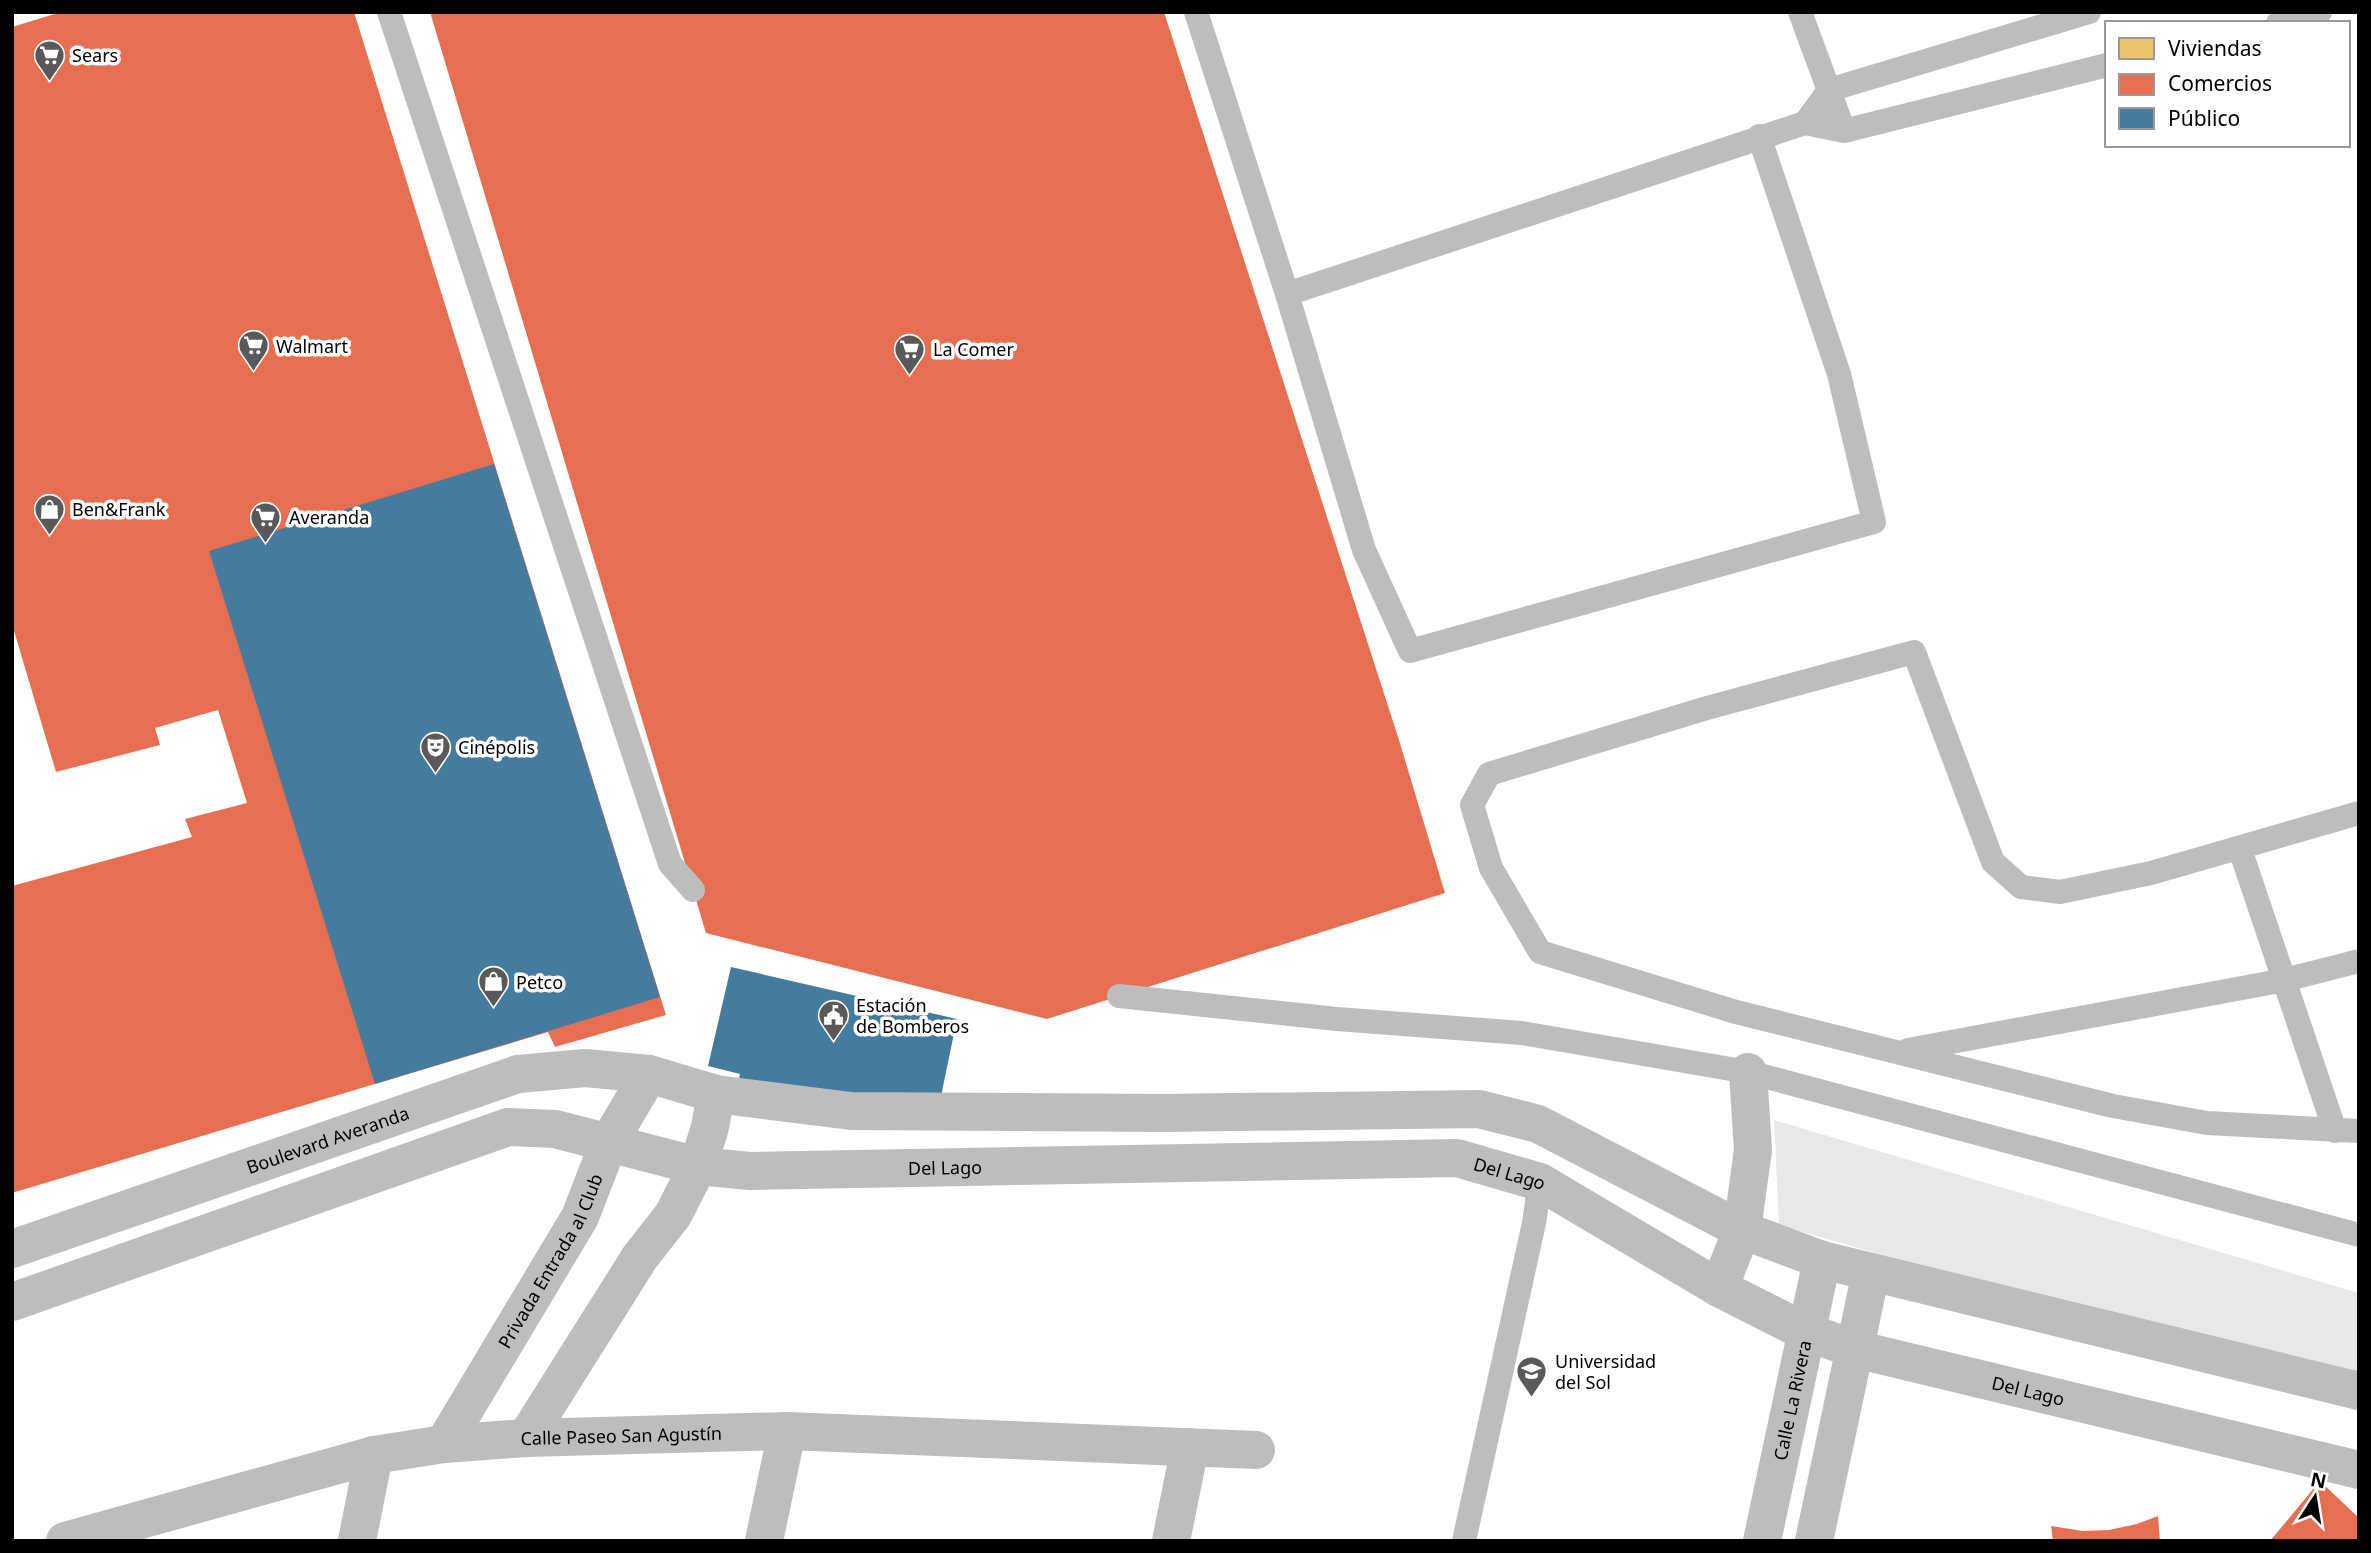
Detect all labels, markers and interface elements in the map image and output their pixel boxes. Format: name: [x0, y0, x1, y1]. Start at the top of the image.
legend: [2105, 21, 2350, 147]
text: Viviendas: [2168, 34, 2262, 62]
supermarket icon: Sears: [32, 38, 66, 82]
place label: Sears: [72, 43, 118, 67]
text: Comercios: [2168, 69, 2272, 97]
text: Público: [2168, 104, 2240, 132]
supermarket icon: Walmart: [236, 329, 270, 373]
supermarket icon: La Comer: [893, 332, 927, 376]
place label: Walmart: [276, 334, 348, 358]
place label: La Comer: [933, 337, 1014, 361]
shop icon: Ben&Frank: [32, 492, 66, 536]
place label: Ben&Frank: [72, 497, 166, 521]
supermarket icon: Averanda: [249, 500, 283, 544]
place label: Averanda: [289, 505, 369, 529]
theatre icon: Cinépolis: [418, 730, 452, 774]
place label: Cinépolis: [458, 735, 535, 759]
shop icon: Petco: [476, 965, 510, 1009]
place label: Petco: [516, 970, 563, 994]
place label: Estación de Bomberos: [856, 993, 969, 1038]
public building icon: Estación de Bomberos: [816, 998, 850, 1042]
street label: Boulevard Averanda: [243, 1101, 412, 1179]
street label: Del Lago: [1471, 1151, 1551, 1195]
street label: Del Lago: [908, 1155, 982, 1180]
street label: Privada Entrada al Club: [492, 1170, 608, 1353]
street label: Calle La Rivera: [1768, 1338, 1817, 1462]
place label: Universidad del Sol: [1555, 1349, 1656, 1394]
school or university icon: Universidad del Sol: [1515, 1354, 1549, 1398]
street label: Del Lago: [1989, 1370, 2067, 1411]
street label: Calle Paseo San Agustín: [520, 1421, 722, 1450]
north arrow: [2280, 1462, 2350, 1532]
text: N: [2308, 1466, 2329, 1495]

